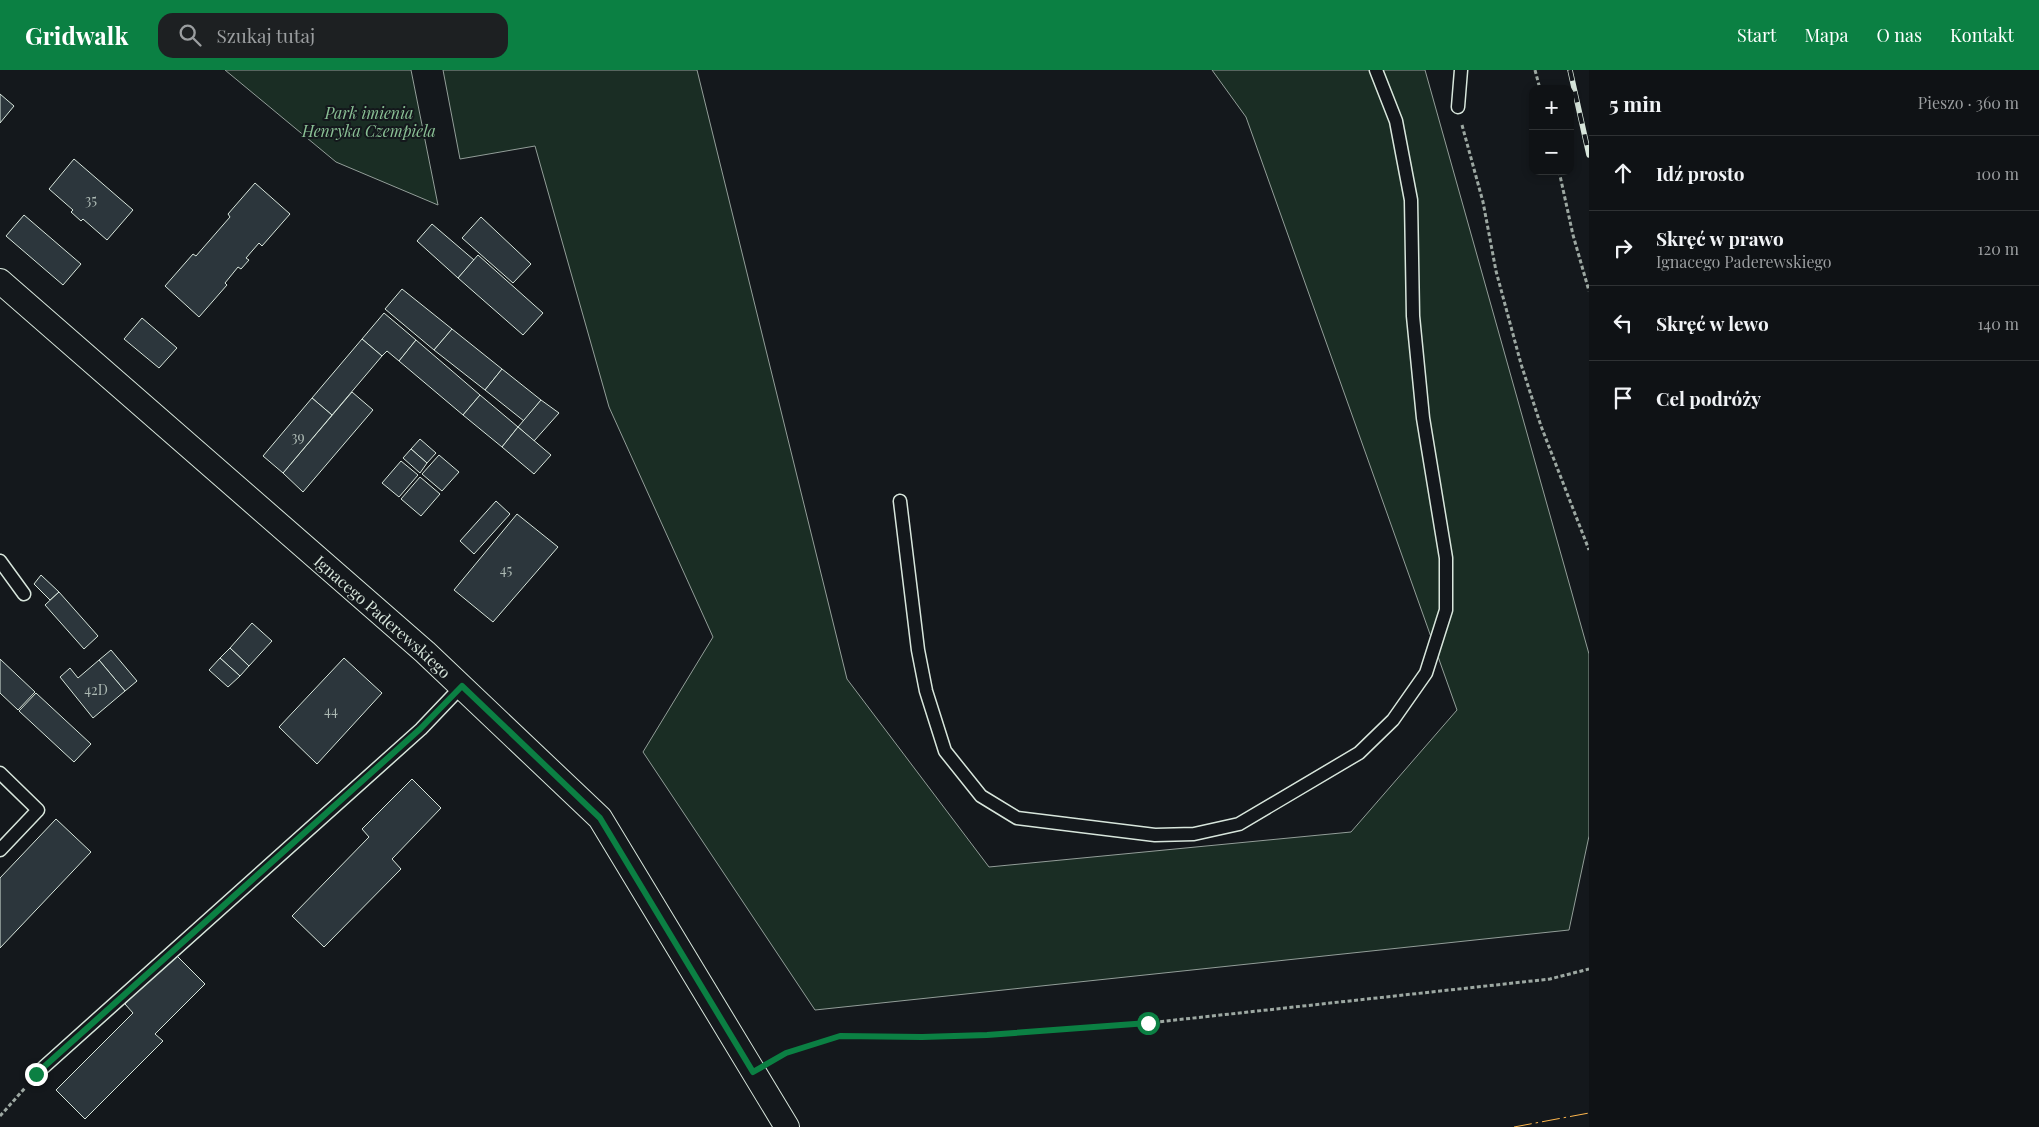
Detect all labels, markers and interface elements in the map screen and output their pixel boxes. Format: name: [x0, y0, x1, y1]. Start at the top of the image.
search box: [158, 13, 508, 58]
text: Gridwalk: [25, 19, 128, 51]
icon: search: [176, 21, 204, 49]
text: Szukaj tutaj: [216, 22, 315, 48]
text: Start: [1737, 23, 1776, 47]
text: Mapa: [1804, 23, 1848, 47]
text: O nas: [1876, 23, 1922, 47]
text: Kontakt: [1950, 23, 2014, 47]
map controls: [1529, 85, 1574, 175]
button: +: [1529, 85, 1574, 130]
text: 5 min: [1609, 89, 1662, 117]
text: Pieszo · 360 m: [1918, 92, 2019, 113]
park label: Park imienia Henryka Czempiela: [301, 102, 436, 141]
button: −: [1529, 130, 1574, 175]
icon: ahead: [1609, 159, 1637, 187]
text: Idź prosto: [1656, 160, 1744, 186]
text: 100 m: [1976, 163, 2019, 184]
house number: 35: [85, 190, 97, 209]
text: Skręć w prawo: [1656, 225, 1784, 251]
icon: right: [1609, 234, 1637, 262]
text: 120 m: [1978, 238, 2019, 259]
text: Ignacego Paderewskiego: [1656, 251, 1832, 272]
icon: left: [1609, 309, 1637, 337]
text: Skręć w lewo: [1656, 310, 1769, 336]
text: 140 m: [1977, 313, 2019, 334]
icon: arrive: [1609, 384, 1637, 412]
text: Cel podróży: [1656, 385, 1761, 411]
house number: 39: [291, 427, 305, 446]
street label: Ignacego Paderewskiego: [310, 550, 456, 682]
house number: 45: [500, 560, 513, 579]
house number: 42D: [84, 680, 108, 699]
house number: 44: [324, 701, 338, 720]
route start: [1137, 1012, 1160, 1035]
route end: [25, 1063, 48, 1086]

